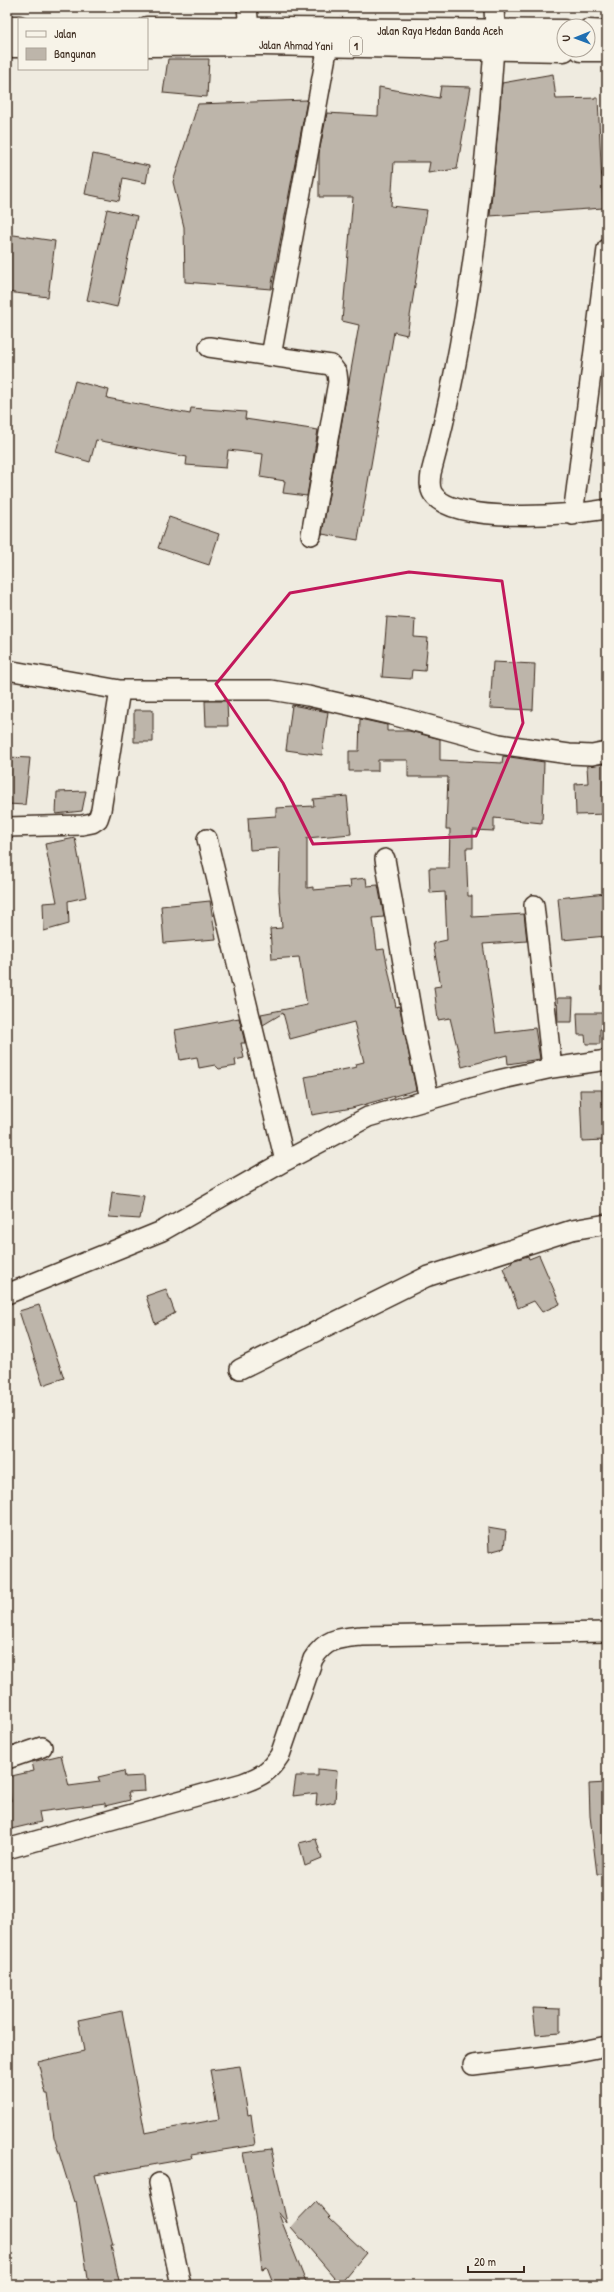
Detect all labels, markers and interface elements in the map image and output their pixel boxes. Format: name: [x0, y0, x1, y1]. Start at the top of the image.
legend: [18, 18, 148, 70]
north arrow: [556, 18, 596, 58]
street label: Jalan Raya Medan Banda Aceh: [377, 22, 503, 39]
text: Jalan: [54, 25, 76, 42]
text: U: [559, 35, 573, 41]
street label: Jalan Ahmad Yani: [259, 36, 333, 54]
road number: 1: [350, 37, 362, 55]
text: Bangunan: [54, 45, 96, 62]
scale bar: [468, 2248, 524, 2274]
text: 20 m: [474, 2253, 496, 2270]

